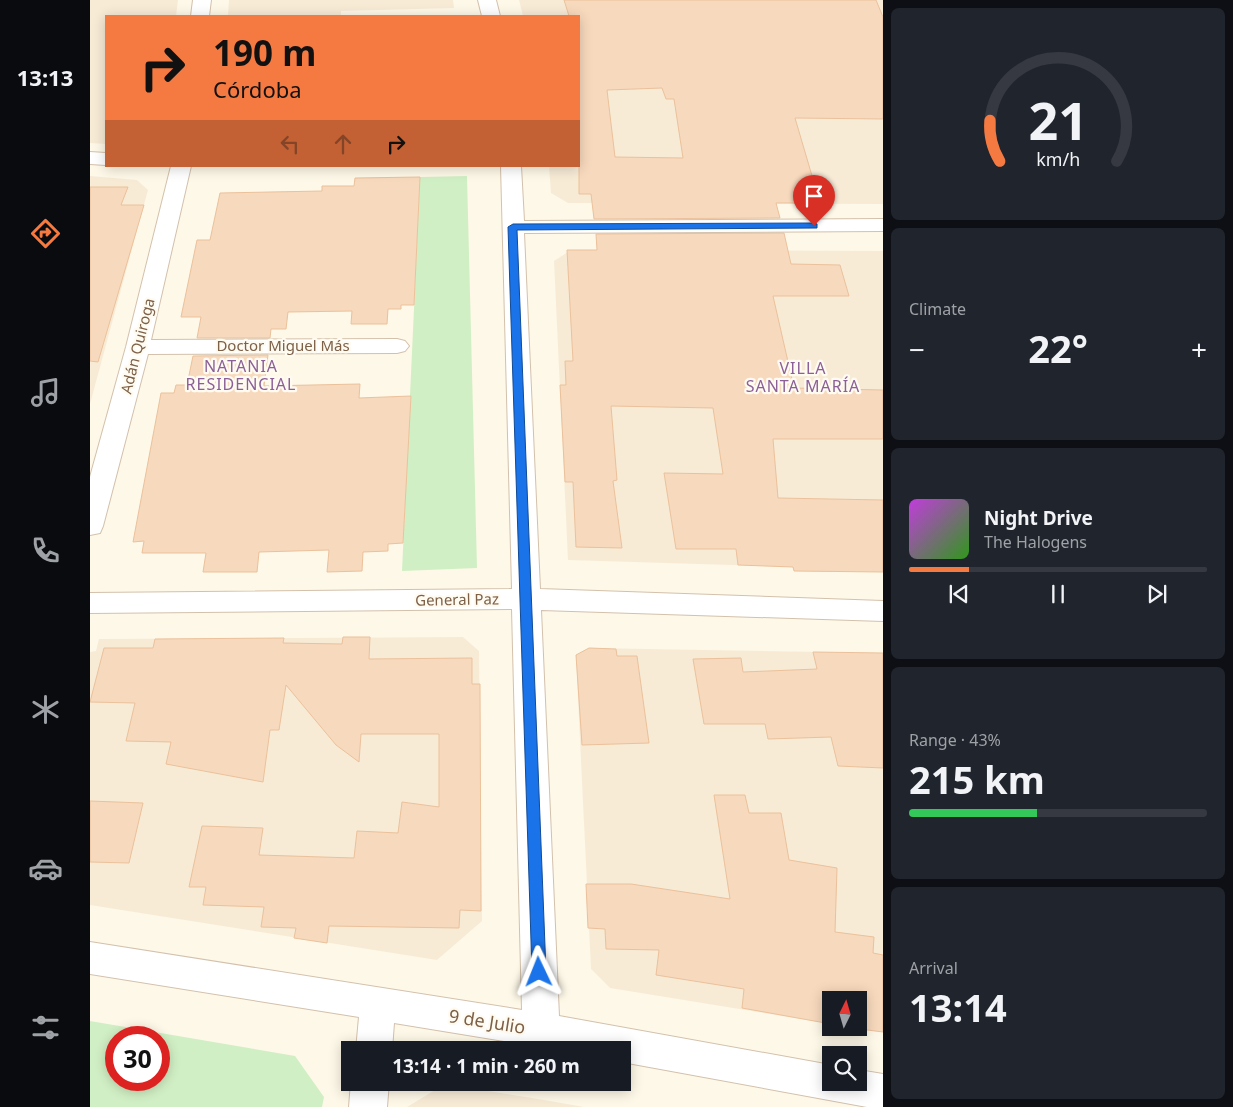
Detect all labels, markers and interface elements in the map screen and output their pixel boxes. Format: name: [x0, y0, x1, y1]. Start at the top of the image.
text: 190 m: [213, 29, 316, 76]
icon: right: [130, 35, 195, 100]
text: 13:13: [17, 62, 73, 92]
text: Córdoba: [213, 74, 302, 104]
text: 21: [1028, 84, 1088, 155]
icon: left: [276, 130, 304, 158]
icon: ahead: [329, 130, 357, 158]
icon: right: [382, 130, 410, 158]
text: km/h: [1036, 147, 1080, 171]
pin: [793, 175, 835, 226]
icon: arrive: [800, 182, 828, 210]
icon: directions: [28, 216, 63, 251]
street label: Adán Quiroga: [115, 296, 159, 396]
text: Climate: [909, 298, 966, 320]
text: 22°: [1028, 322, 1088, 374]
text: −: [909, 330, 925, 368]
text: +: [1191, 330, 1207, 368]
street label: Doctor Miguel Más: [216, 335, 350, 355]
district label: NATANIA RESIDENCIAL: [186, 355, 296, 395]
district label: VILLA SANTA MARÍA: [746, 357, 860, 397]
icon: music: [28, 375, 63, 410]
text: Night Drive: [984, 505, 1093, 531]
text: The Halogens: [984, 531, 1087, 553]
icon: phone: [28, 533, 63, 568]
icon: previous: [945, 580, 973, 608]
icon: pause: [1044, 580, 1072, 608]
icon: next: [1143, 580, 1171, 608]
street label: General Paz: [415, 588, 499, 610]
icon: climate: [28, 692, 63, 727]
text: Range · 43%: [909, 729, 1001, 751]
text: 215 km: [909, 753, 1045, 805]
icon: car: [28, 851, 63, 886]
position arrow: [512, 945, 564, 997]
text: Arrival: [909, 957, 958, 979]
text: 13:14: [909, 981, 1007, 1033]
north arrow: [822, 991, 868, 1036]
map controls: [822, 991, 867, 1091]
street label: 9 de Julio: [447, 1003, 527, 1039]
icon: filters: [28, 1010, 63, 1045]
speed limit sign: 30: [105, 1026, 170, 1091]
button: search: [822, 1046, 867, 1091]
text: 13:14 · 1 min · 260 m: [392, 1053, 580, 1079]

